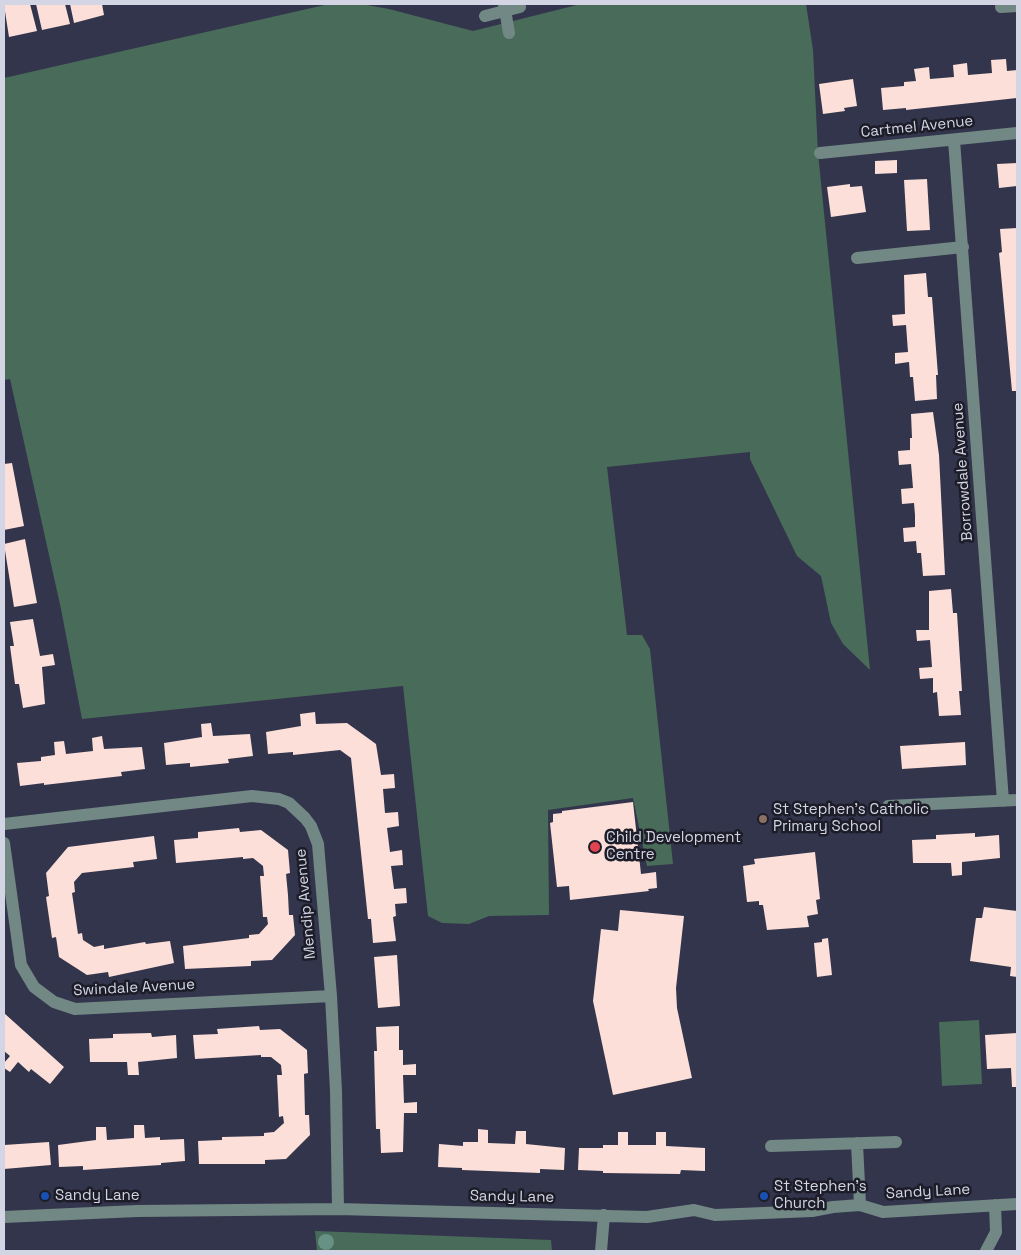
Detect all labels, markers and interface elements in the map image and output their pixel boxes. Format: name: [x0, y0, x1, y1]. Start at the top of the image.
street label: Cartmel Avenue: [860, 112, 974, 142]
street label: Borrowdale Avenue: [949, 402, 977, 542]
place label: St Stephen's Catholic Primary School: [773, 801, 929, 836]
marker: St Stephen's Catholic Primary School: [757, 813, 769, 825]
place label: Child Development Centre: [606, 829, 741, 864]
marker: Child Development Centre: [588, 840, 602, 854]
street label: Mendip Avenue: [292, 848, 320, 960]
street label: Swindale Avenue: [73, 976, 195, 1000]
place label: St Stephen's Church: [774, 1178, 867, 1213]
street label: Sandy Lane: [885, 1181, 971, 1203]
place label: Sandy Lane: [55, 1187, 140, 1205]
street label: Sandy Lane: [470, 1187, 554, 1207]
marker: Sandy Lane: [39, 1190, 51, 1202]
marker: St Stephen's Church: [758, 1190, 770, 1202]

